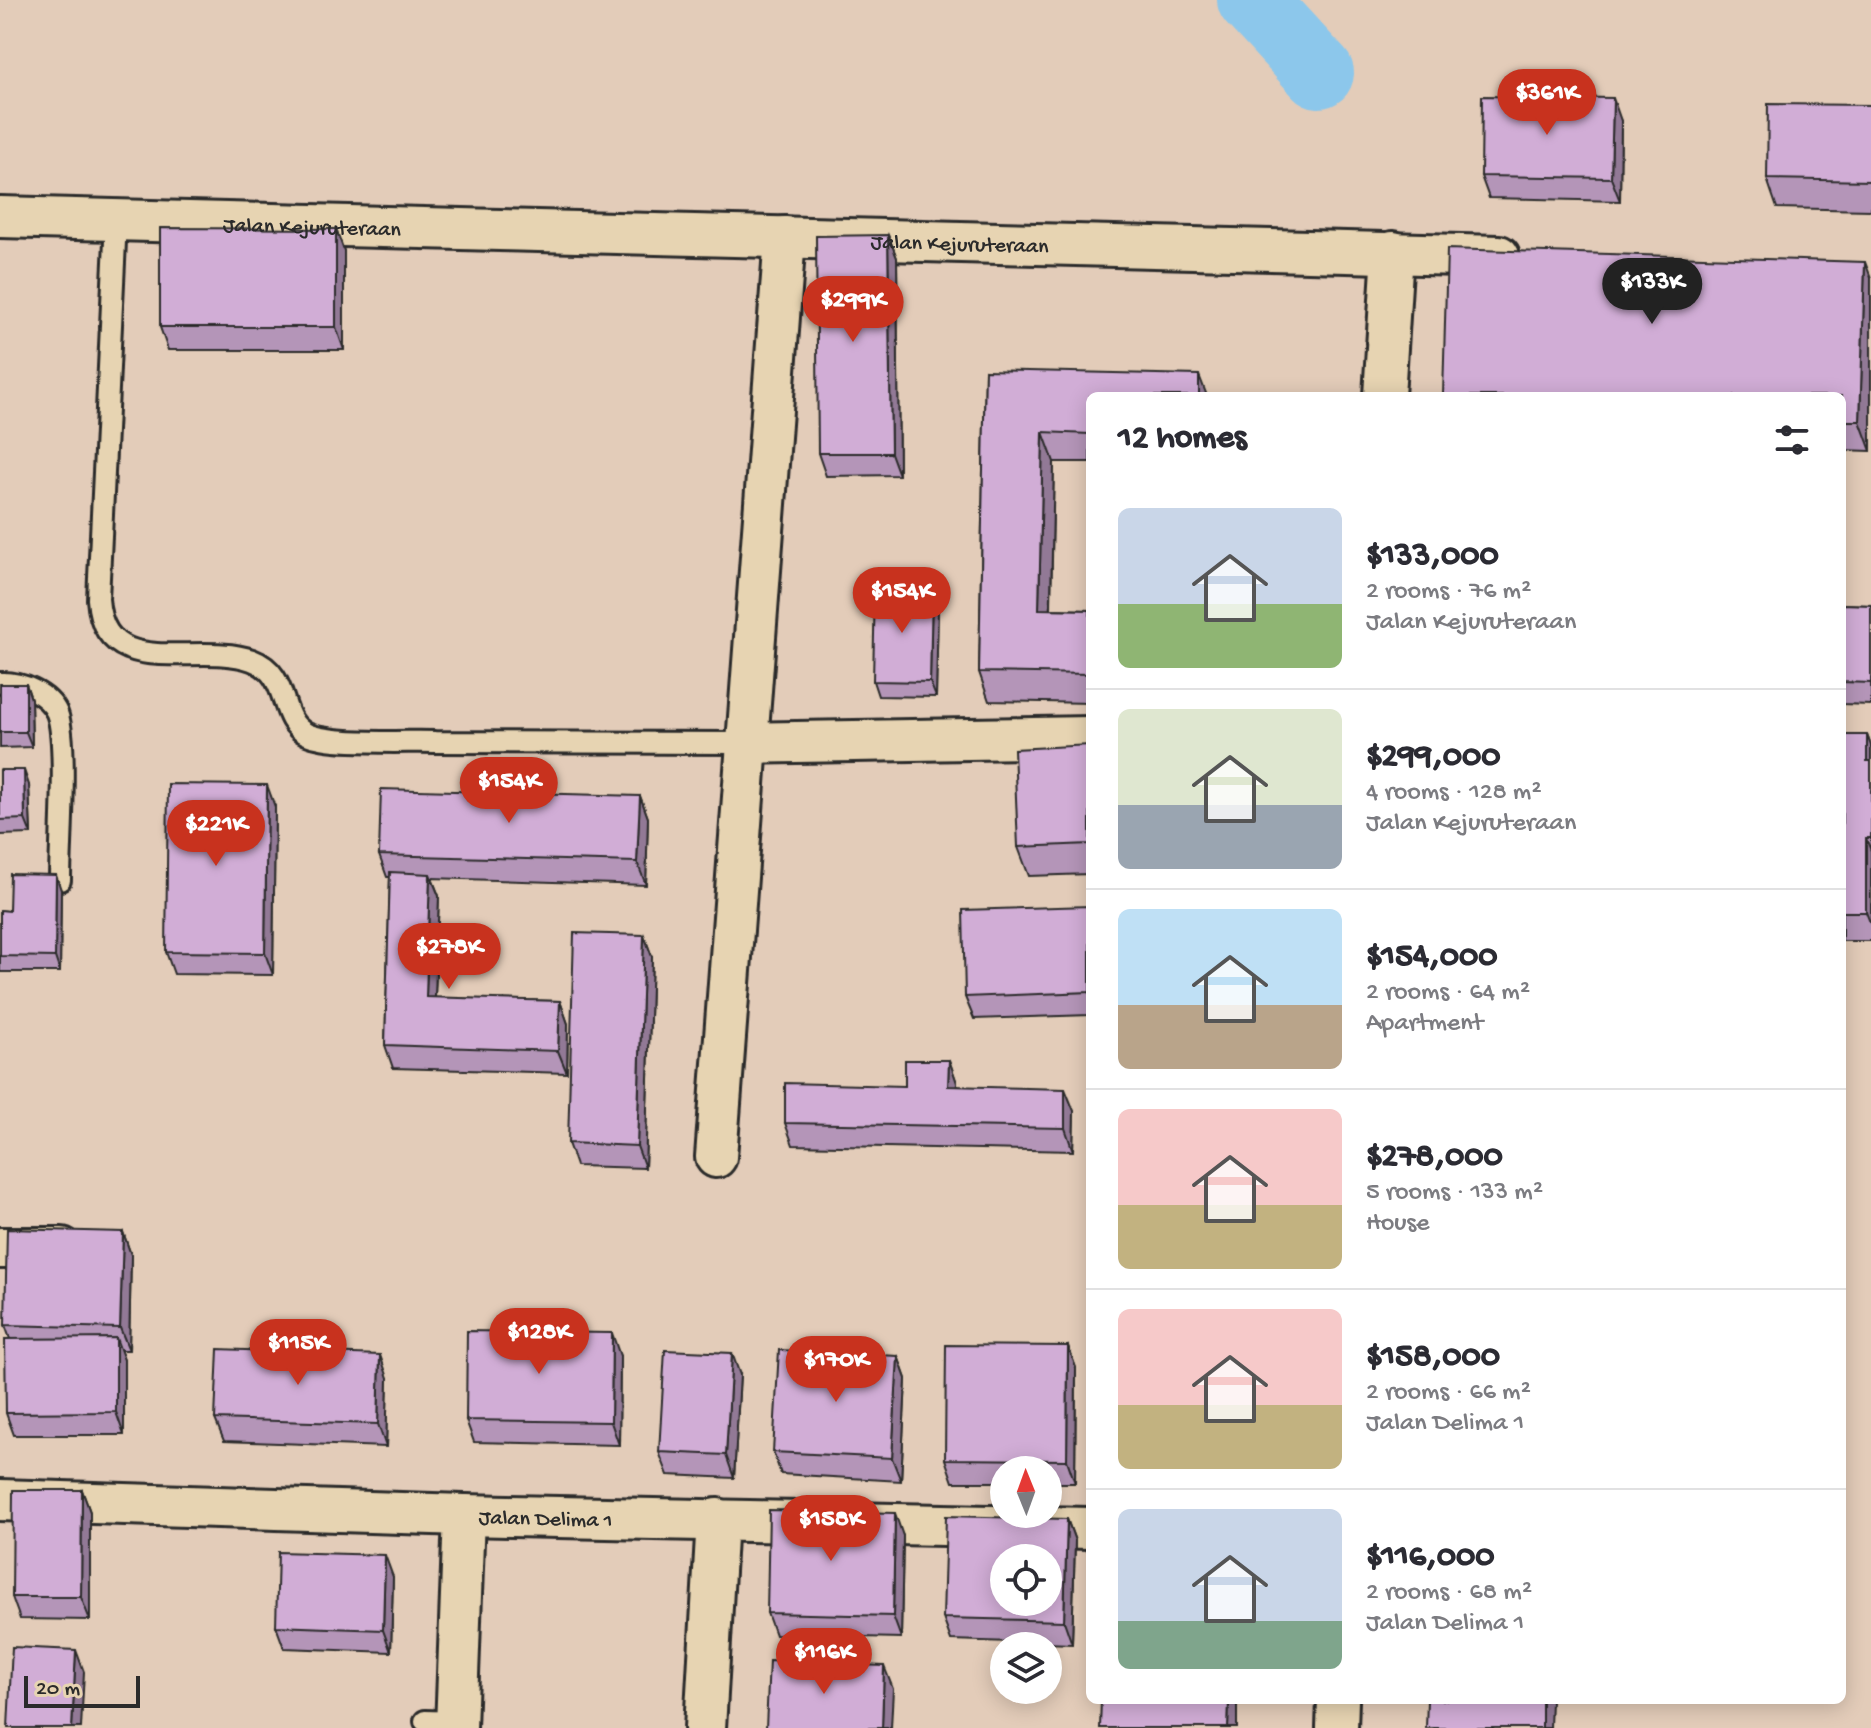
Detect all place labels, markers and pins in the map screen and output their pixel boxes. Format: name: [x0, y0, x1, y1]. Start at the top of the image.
pin: $361K: [1491, 69, 1603, 137]
pin: $133K: [1596, 258, 1708, 326]
pin: $299K: [797, 276, 909, 344]
pin: $154K: [846, 567, 958, 635]
pin: $154K: [453, 757, 565, 825]
pin: $221K: [160, 800, 272, 868]
pin: $278K: [393, 923, 505, 991]
pin: $128K: [483, 1308, 595, 1376]
pin: $115K: [242, 1319, 354, 1387]
pin: $170K: [780, 1336, 892, 1404]
pin: $158K: [775, 1495, 887, 1563]
pin: $116K: [768, 1628, 880, 1696]

